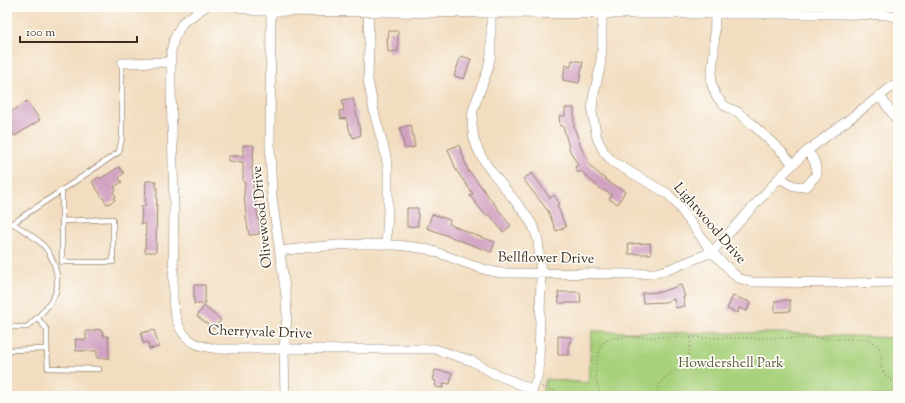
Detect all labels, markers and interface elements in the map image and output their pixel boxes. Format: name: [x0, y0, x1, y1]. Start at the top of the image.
scale bar: [20, 18, 137, 44]
text: 100 m: [26, 24, 55, 42]
street label: Olivewood Drive: [248, 165, 278, 269]
street label: Lightwood Drive: [668, 179, 750, 269]
street label: Bellflower Drive: [498, 248, 594, 270]
street label: Cherryvale Drive: [208, 321, 312, 345]
park label: Howdershell Park: [678, 354, 784, 374]

